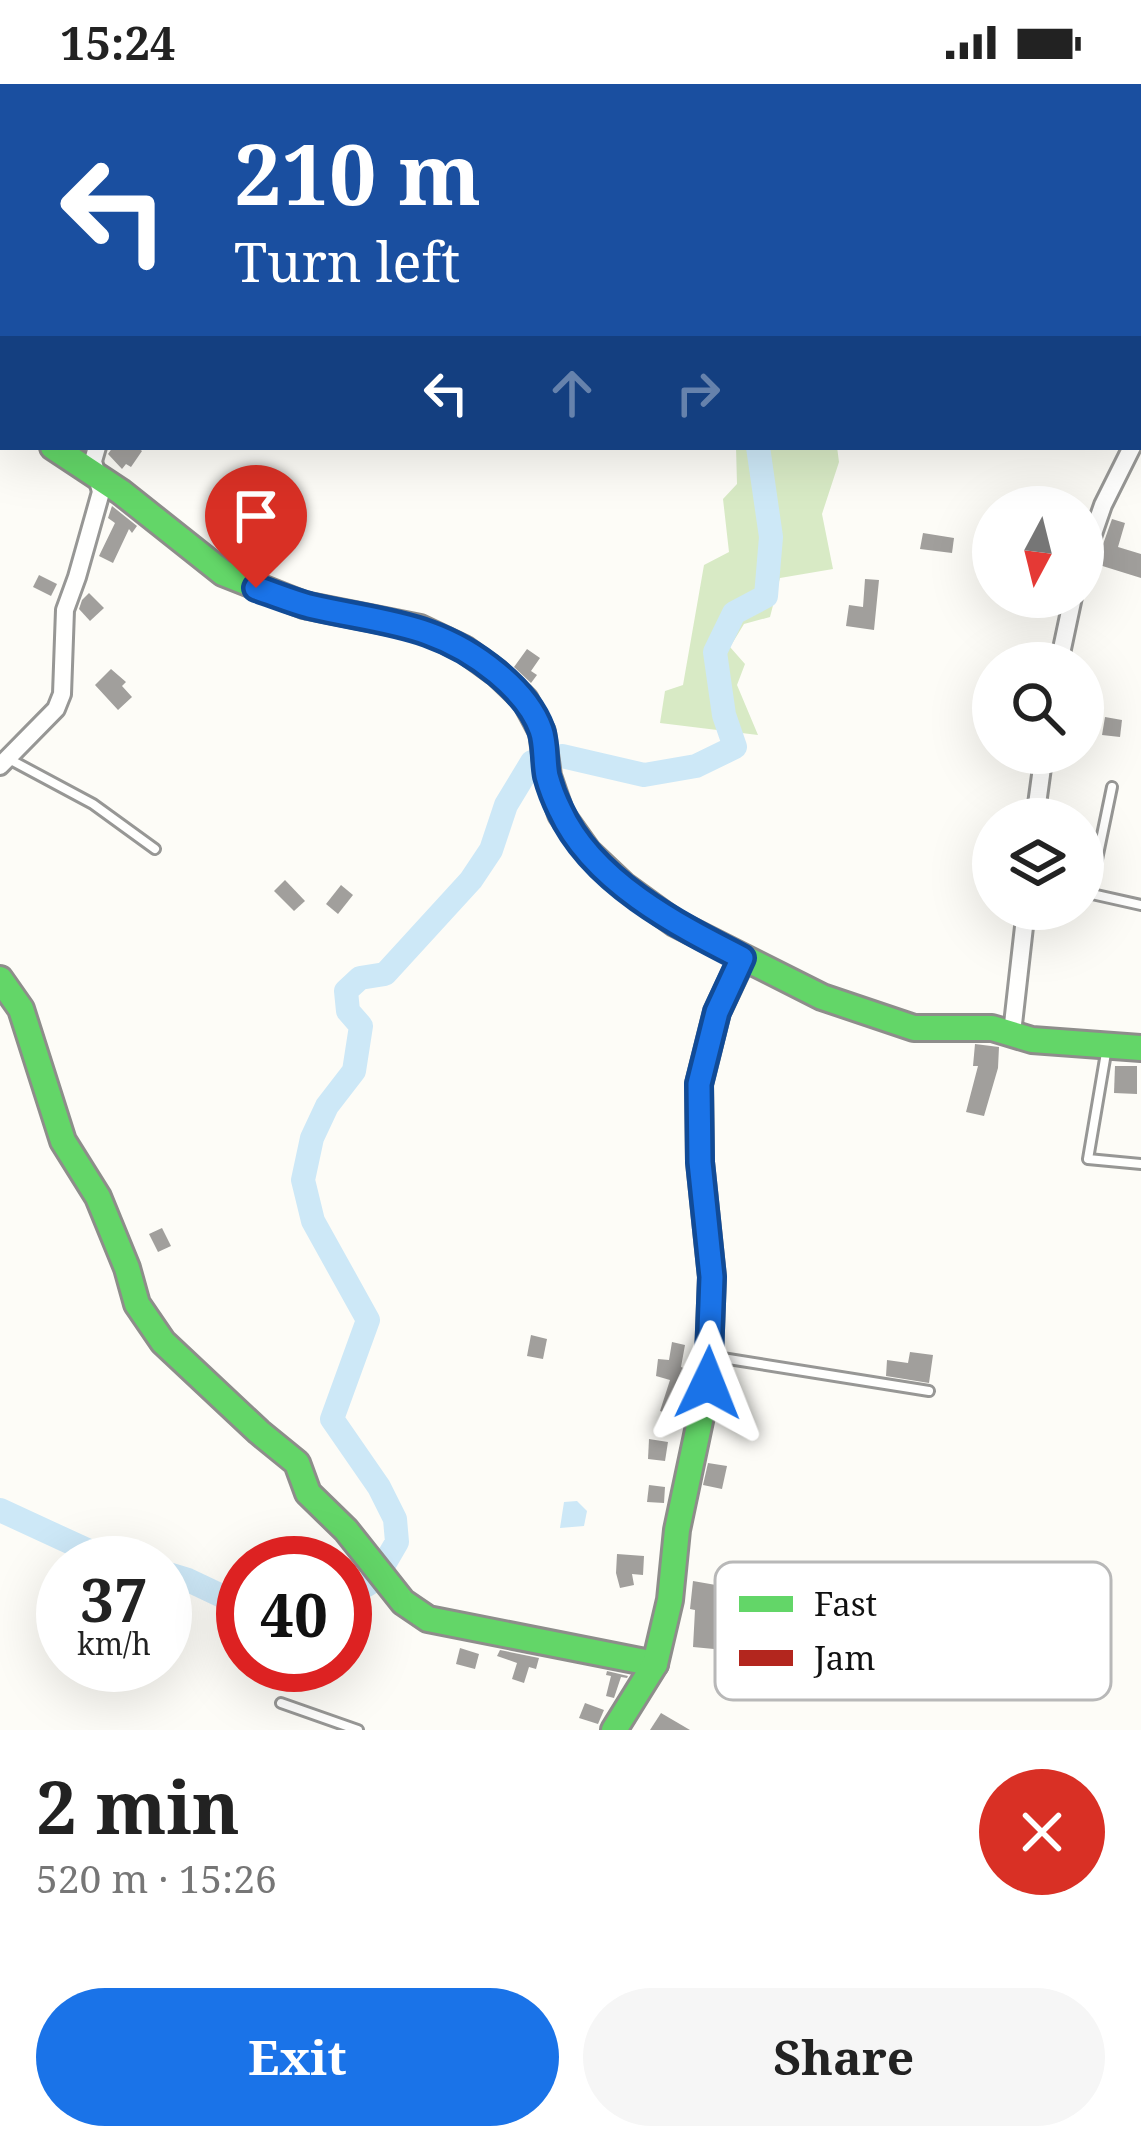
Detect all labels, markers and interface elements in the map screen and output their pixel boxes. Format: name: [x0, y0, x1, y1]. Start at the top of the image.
text: 15:24: [60, 12, 175, 73]
text: 210 m: [234, 115, 481, 230]
icon: left: [36, 132, 192, 288]
text: Turn left: [234, 224, 460, 298]
icon: left: [413, 360, 479, 426]
icon: ahead: [539, 360, 605, 426]
icon: right: [665, 360, 731, 426]
pin: [205, 465, 307, 588]
icon: arrive: [223, 483, 289, 549]
north arrow: [972, 486, 1104, 618]
map controls: [972, 486, 1104, 930]
button: search: [972, 642, 1104, 774]
button: layers: [972, 798, 1104, 930]
position arrow: [645, 1320, 771, 1446]
speed limit sign: 40: [216, 1536, 372, 1692]
text: 37: [80, 1558, 148, 1640]
legend: [715, 1562, 1111, 1700]
text: Fast: [814, 1581, 877, 1626]
text: km/h: [77, 1623, 151, 1664]
text: Jam: [813, 1635, 876, 1680]
text: 2 min: [36, 1757, 240, 1855]
button: close: [979, 1769, 1105, 1895]
text: 520 m · 15:26: [36, 1851, 277, 1904]
button: Exit: [36, 1988, 559, 2126]
button: Share: [583, 1988, 1105, 2126]

